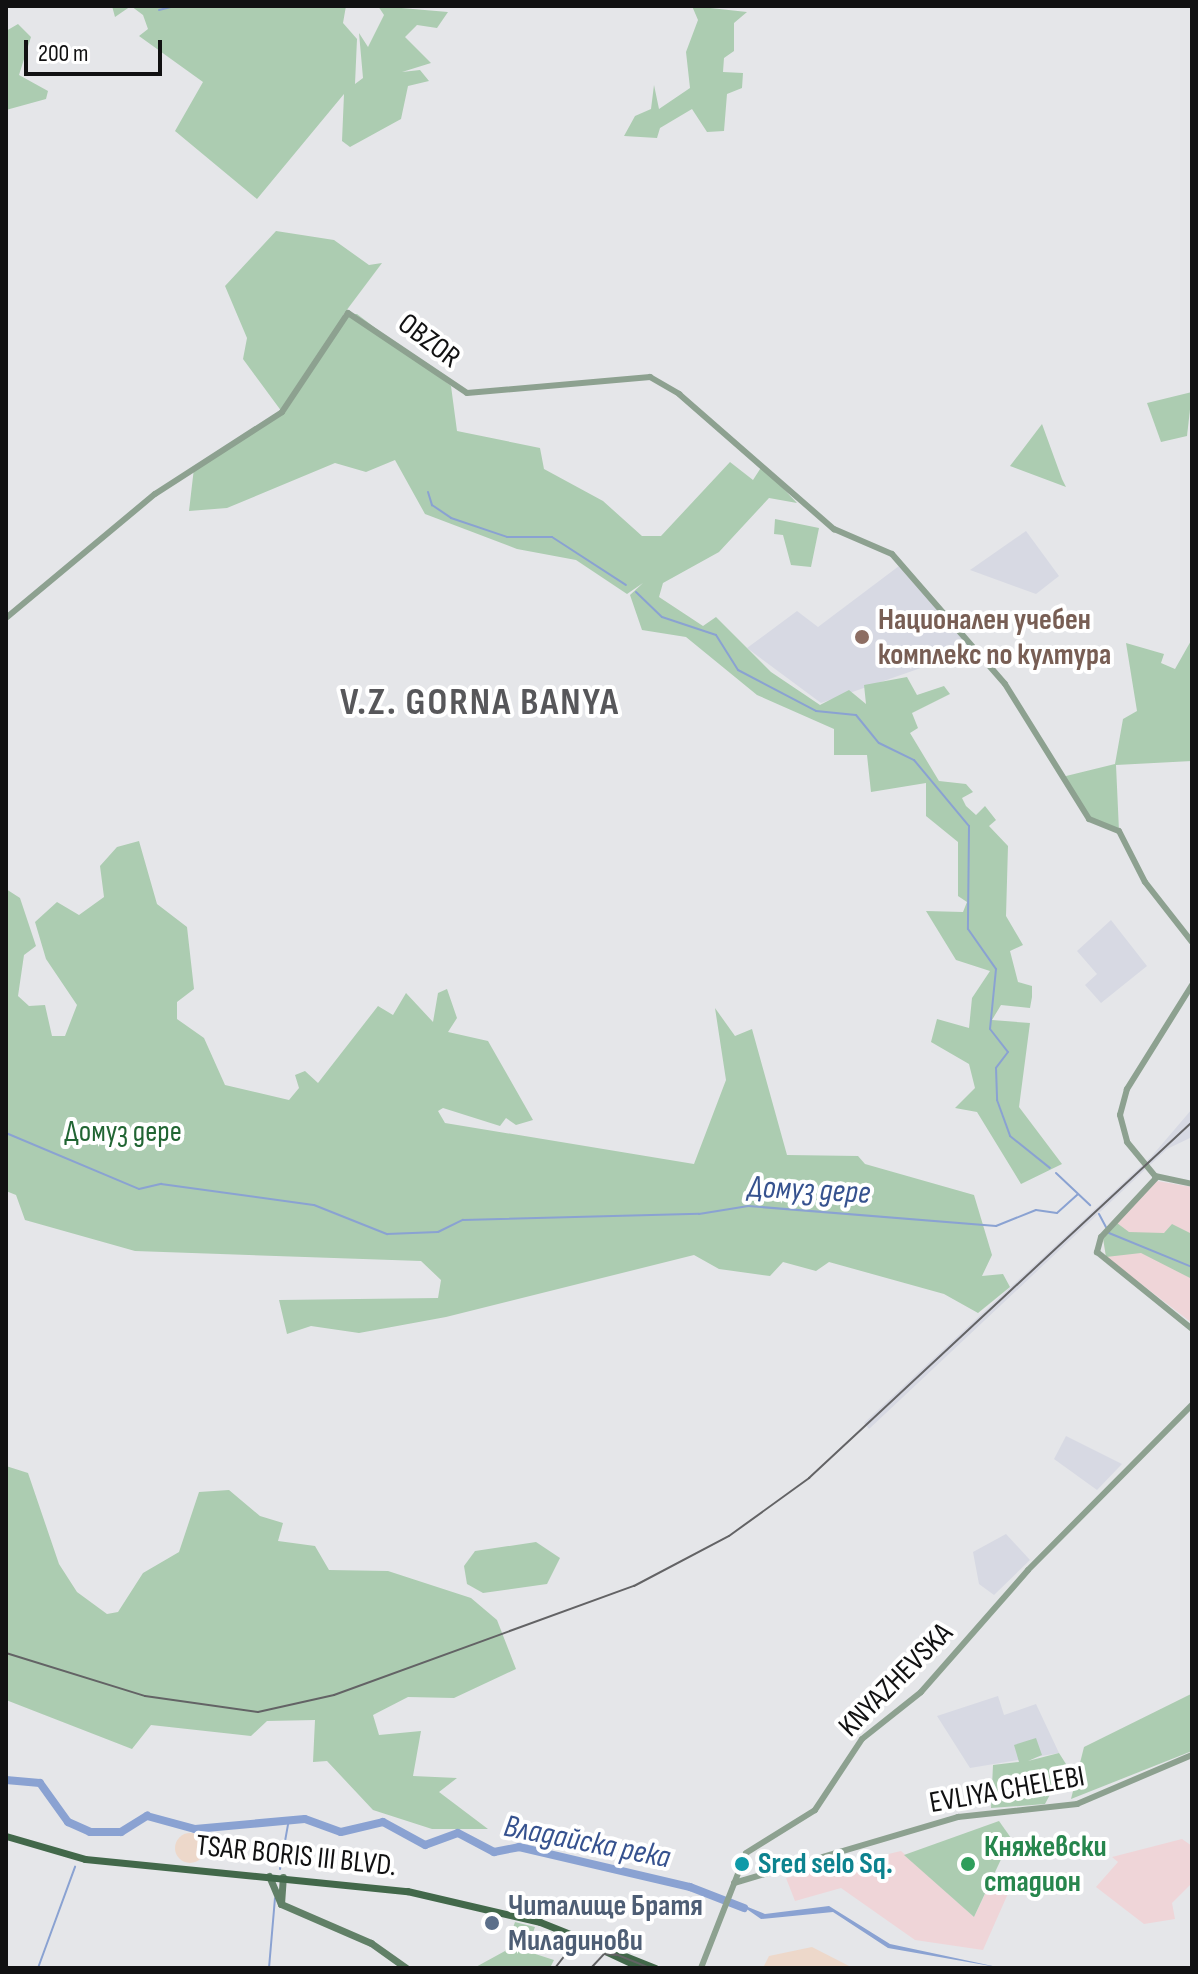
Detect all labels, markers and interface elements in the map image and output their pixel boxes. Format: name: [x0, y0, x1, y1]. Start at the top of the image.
scale bar: [28, 24, 166, 74]
text: 200 m: [38, 39, 89, 68]
street label: OBZOR: [391, 306, 467, 376]
place label: Национален учебен комплекс по култура: [878, 602, 1111, 672]
marker: Национален учебен комплекс по култура: [853, 628, 871, 646]
district label: V.Z. GORNA BANYA: [340, 680, 620, 726]
park label: Домуз дере: [64, 1114, 182, 1150]
water label: Домуз дере: [747, 1169, 871, 1213]
street label: KNYAZHEVSKA: [832, 1616, 960, 1744]
street label: EVLIYA CHELEBI: [927, 1759, 1087, 1821]
water label: Владайска река: [500, 1808, 674, 1878]
street label: TSAR BORIS III BLVD.: [194, 1828, 398, 1884]
place label: Княжевски стадион: [984, 1829, 1107, 1900]
place label: Sred selo Sq.: [758, 1846, 893, 1882]
marker: Sred selo Sq.: [733, 1855, 751, 1873]
marker: Княжевски стадион: [959, 1855, 977, 1873]
place label: Читалище Братя Миладинови: [508, 1888, 703, 1958]
marker: Читалище Братя Миладинови: [483, 1914, 501, 1932]

